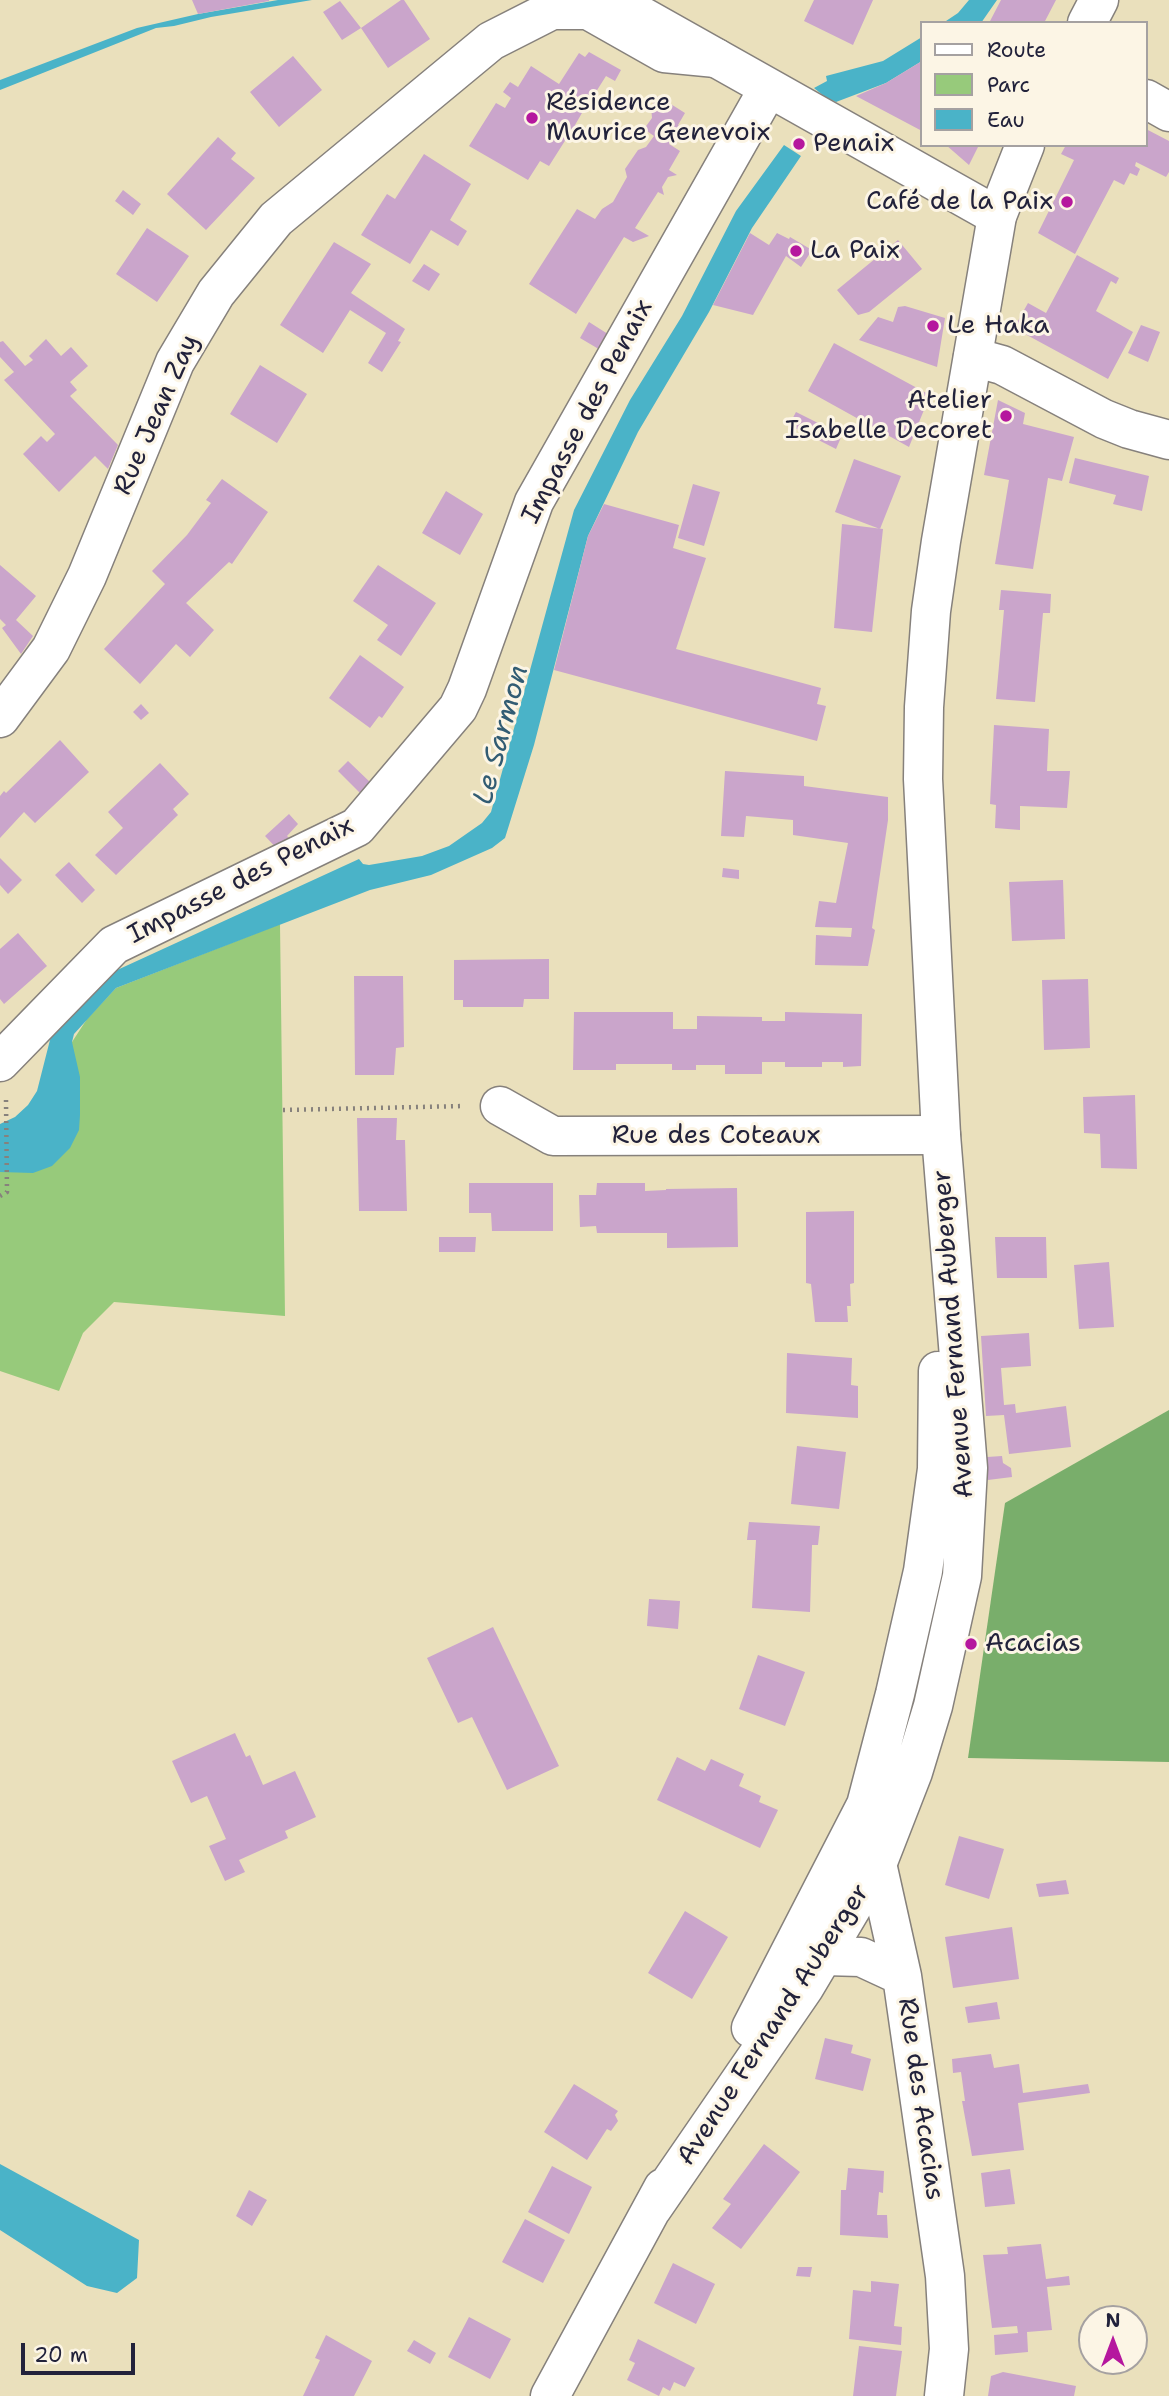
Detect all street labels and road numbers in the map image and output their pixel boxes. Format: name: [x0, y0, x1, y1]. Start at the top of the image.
street label: Impasse des Penaix: [516, 295, 660, 529]
street label: Rue Jean Zay: [108, 330, 206, 500]
street label: Impasse des Penaix: [123, 811, 359, 951]
street label: Rue des Coteaux: [612, 1120, 820, 1152]
street label: Avenue Fernand Auberger: [927, 1169, 981, 1499]
street label: Avenue Fernand Auberger: [671, 1878, 877, 2172]
street label: Rue des Acacias: [890, 1996, 950, 2202]

